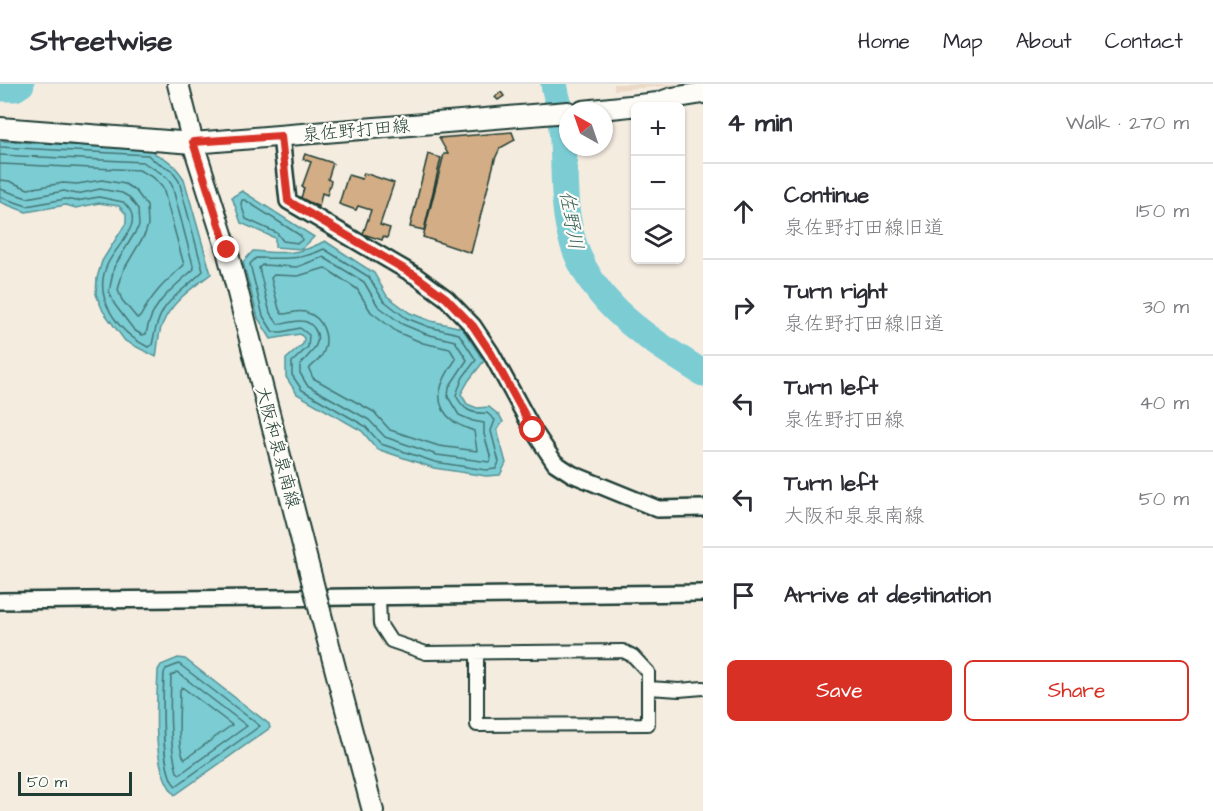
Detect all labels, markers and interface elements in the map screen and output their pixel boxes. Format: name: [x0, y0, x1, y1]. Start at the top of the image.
text: Streetwise: [30, 22, 172, 61]
text: Home: [858, 27, 910, 56]
text: Map: [943, 27, 983, 56]
text: About: [1016, 27, 1072, 56]
text: Contact: [1105, 27, 1183, 56]
north arrow: [559, 102, 613, 156]
map controls: [631, 102, 685, 264]
button: +: [631, 102, 685, 156]
text: 4 min: [727, 105, 792, 141]
text: Walk · 270 m: [1066, 109, 1189, 137]
street label: 泉佐野打田線: [301, 113, 411, 148]
button: −: [631, 156, 685, 210]
text: Continue: [784, 180, 869, 211]
water label: 佐野川: [552, 188, 590, 252]
icon: ahead: [727, 195, 760, 228]
text: 150 m: [1136, 197, 1189, 225]
button: layers: [631, 210, 685, 264]
text: 泉佐野打田線旧道: [784, 214, 944, 242]
route end: [213, 236, 239, 262]
text: Turn right: [784, 276, 887, 307]
icon: right: [727, 291, 760, 324]
text: 30 m: [1143, 293, 1189, 321]
text: 泉佐野打田線旧道: [784, 310, 944, 338]
text: Turn left: [784, 372, 878, 403]
street label: 大阪和泉泉南線: [249, 383, 306, 511]
icon: left: [727, 387, 760, 420]
text: 40 m: [1139, 389, 1189, 417]
text: 泉佐野打田線: [784, 406, 904, 434]
route start: [519, 416, 545, 442]
text: Turn left: [784, 468, 878, 499]
icon: left: [727, 483, 760, 516]
text: 50 m: [1139, 485, 1189, 513]
text: 大阪和泉泉南線: [784, 502, 924, 530]
icon: arrive: [727, 579, 760, 612]
text: Arrive at destination: [784, 580, 991, 611]
button: Save: [727, 660, 952, 721]
button: Share: [964, 660, 1189, 721]
scale bar: [18, 769, 132, 796]
text: 50 m: [27, 771, 67, 793]

